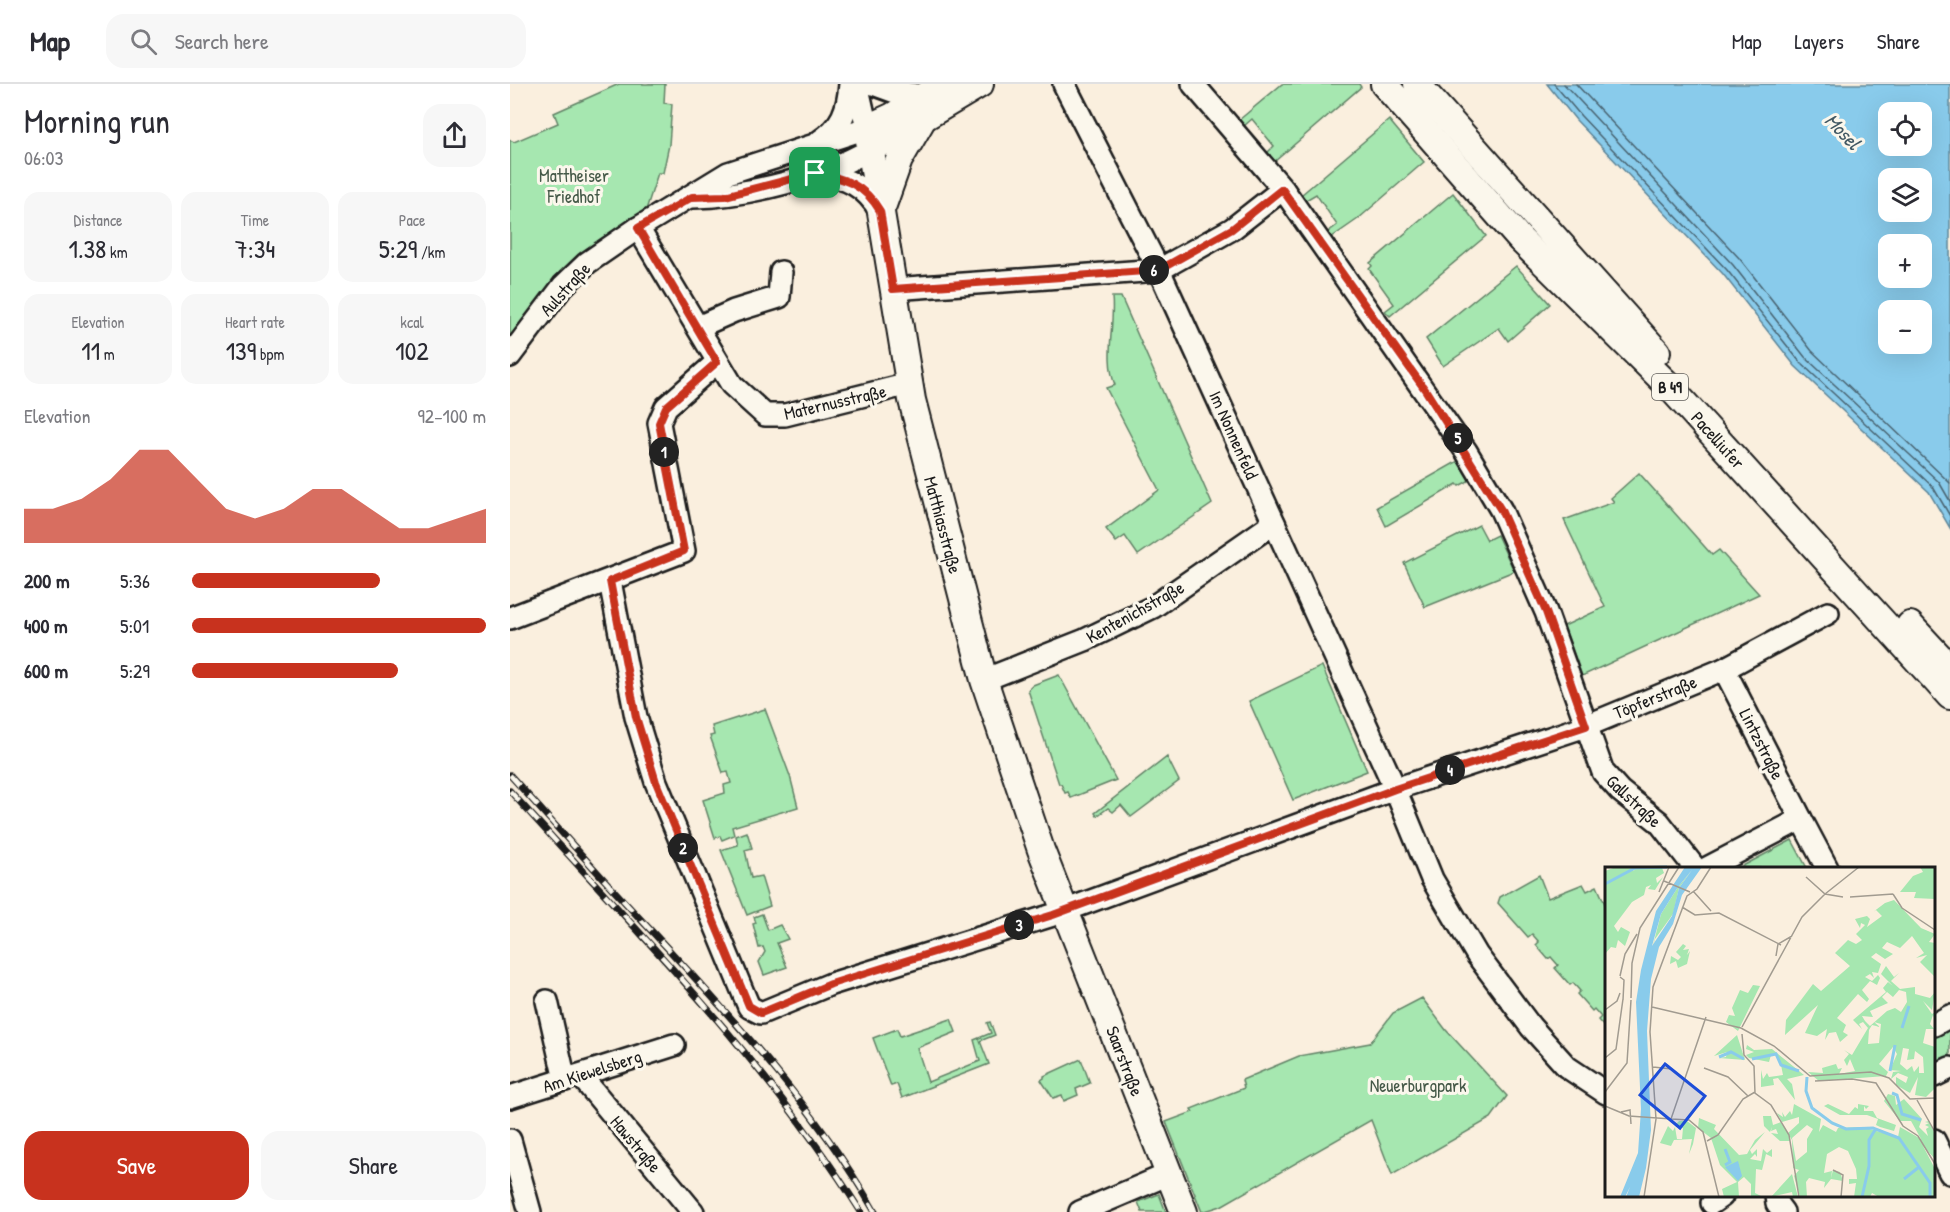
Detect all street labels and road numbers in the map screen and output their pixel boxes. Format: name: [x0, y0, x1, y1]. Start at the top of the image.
street label: Aulstraße: [534, 257, 596, 321]
road number: B 49: [1652, 374, 1688, 400]
street label: Maternusstraße: [781, 378, 889, 426]
street label: Im Nonnenfeld: [1203, 387, 1265, 483]
street label: Pacelliufer: [1685, 406, 1751, 474]
street label: Matthiasstraße: [918, 474, 968, 576]
street label: Kentenichstraße: [1081, 575, 1189, 649]
street label: Töpferstraße: [1610, 669, 1700, 725]
street label: Lintzstraße: [1733, 704, 1791, 784]
street label: Gallstraße: [1601, 769, 1667, 833]
street label: Saarstraße: [1100, 1022, 1150, 1100]
street label: Am Kiewelsberg: [539, 1043, 645, 1099]
street label: Hawstraße: [605, 1110, 667, 1178]

